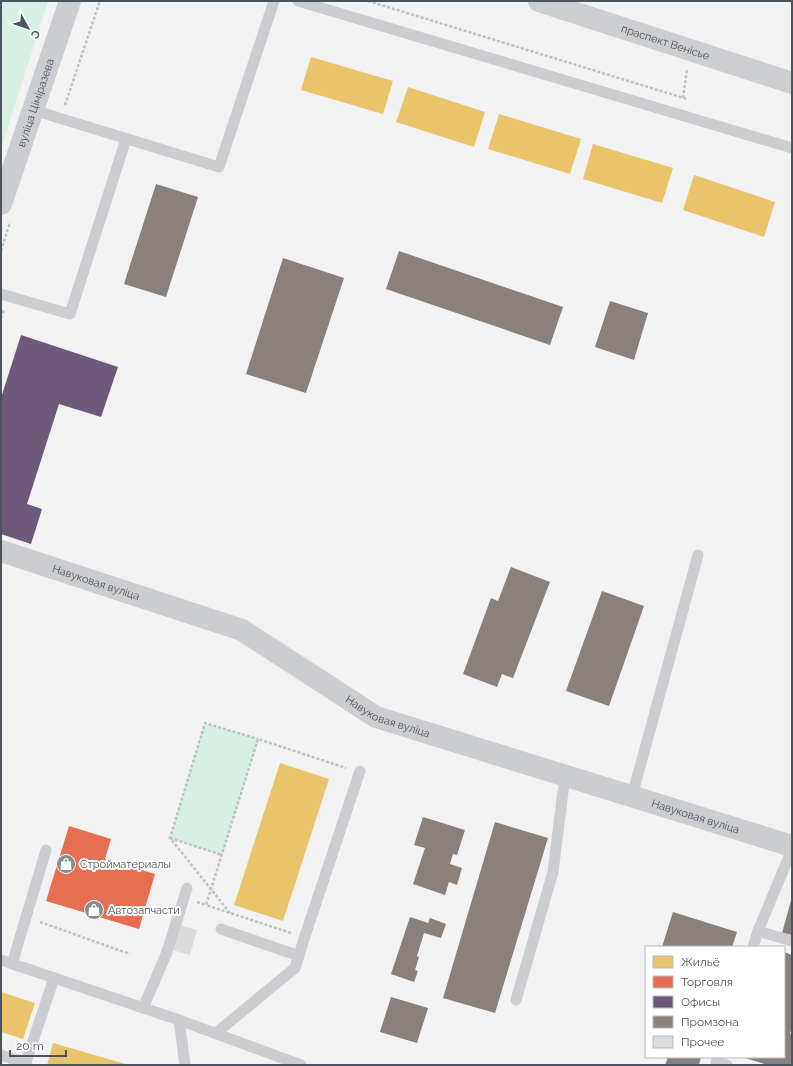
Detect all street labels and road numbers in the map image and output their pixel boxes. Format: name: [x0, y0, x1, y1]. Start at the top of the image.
street label: праспект Венісье: [620, 22, 712, 63]
street label: вуліца Ціміразева: [15, 57, 57, 149]
street label: Навуковая вуліца: [50, 562, 141, 603]
street label: Навуковая вуліца: [343, 693, 431, 740]
street label: Навуковая вуліца: [650, 797, 741, 836]

